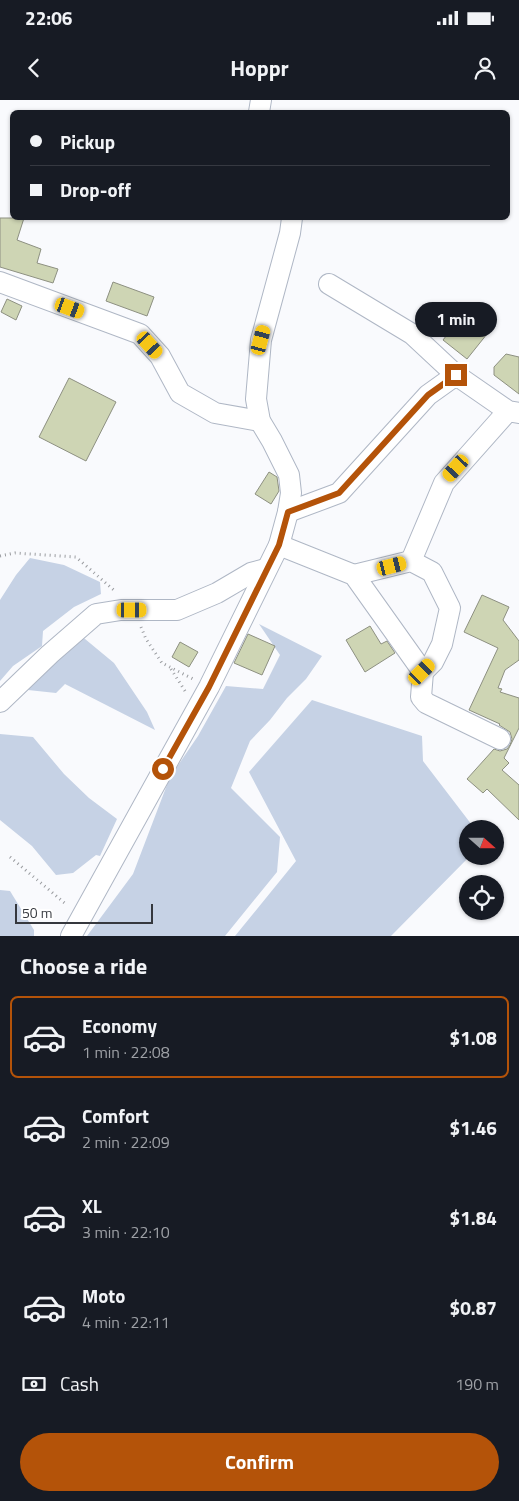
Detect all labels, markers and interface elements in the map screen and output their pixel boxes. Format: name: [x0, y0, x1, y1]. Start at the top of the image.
text: 22:06: [25, 3, 72, 32]
text: Hoppr: [230, 51, 289, 85]
icon: back: [20, 54, 48, 82]
icon: person: [471, 54, 499, 82]
text: Pickup: [60, 127, 115, 156]
text: Drop-off: [60, 175, 131, 204]
car: [53, 296, 86, 320]
callout: 1 min: [415, 302, 497, 338]
text: 1 min: [437, 307, 475, 331]
car: [249, 324, 272, 356]
car: [134, 329, 165, 361]
route end: [445, 364, 467, 386]
car: [440, 452, 471, 484]
car: [375, 555, 408, 577]
car: [117, 603, 147, 618]
car: [406, 656, 437, 688]
route start: [152, 758, 174, 780]
north arrow: [459, 820, 504, 865]
map controls: [459, 820, 504, 920]
button: locate: [459, 875, 504, 920]
scale bar: [15, 901, 152, 924]
text: 50 m: [22, 902, 52, 923]
text: Choose a ride: [20, 949, 147, 983]
text: Economy: [82, 1011, 157, 1040]
icon: car: [22, 1015, 67, 1060]
text: $1.08: [450, 1023, 497, 1052]
text: 1 min · 22:08: [82, 1040, 170, 1064]
text: Comfort: [82, 1101, 149, 1130]
icon: car: [22, 1105, 67, 1150]
text: $1.46: [450, 1113, 497, 1142]
text: 2 min · 22:09: [82, 1130, 170, 1154]
text: XL: [82, 1191, 102, 1220]
icon: car: [22, 1195, 67, 1240]
text: $1.84: [450, 1203, 497, 1232]
text: 3 min · 22:10: [82, 1220, 170, 1244]
text: Moto: [82, 1281, 125, 1310]
icon: car: [22, 1285, 67, 1330]
text: $0.87: [450, 1293, 497, 1322]
text: 4 min · 22:11: [82, 1310, 170, 1334]
text: Cash: [60, 1369, 99, 1398]
icon: cash: [20, 1370, 48, 1398]
text: 190 m: [455, 1372, 499, 1396]
button: Confirm: [20, 1433, 499, 1491]

